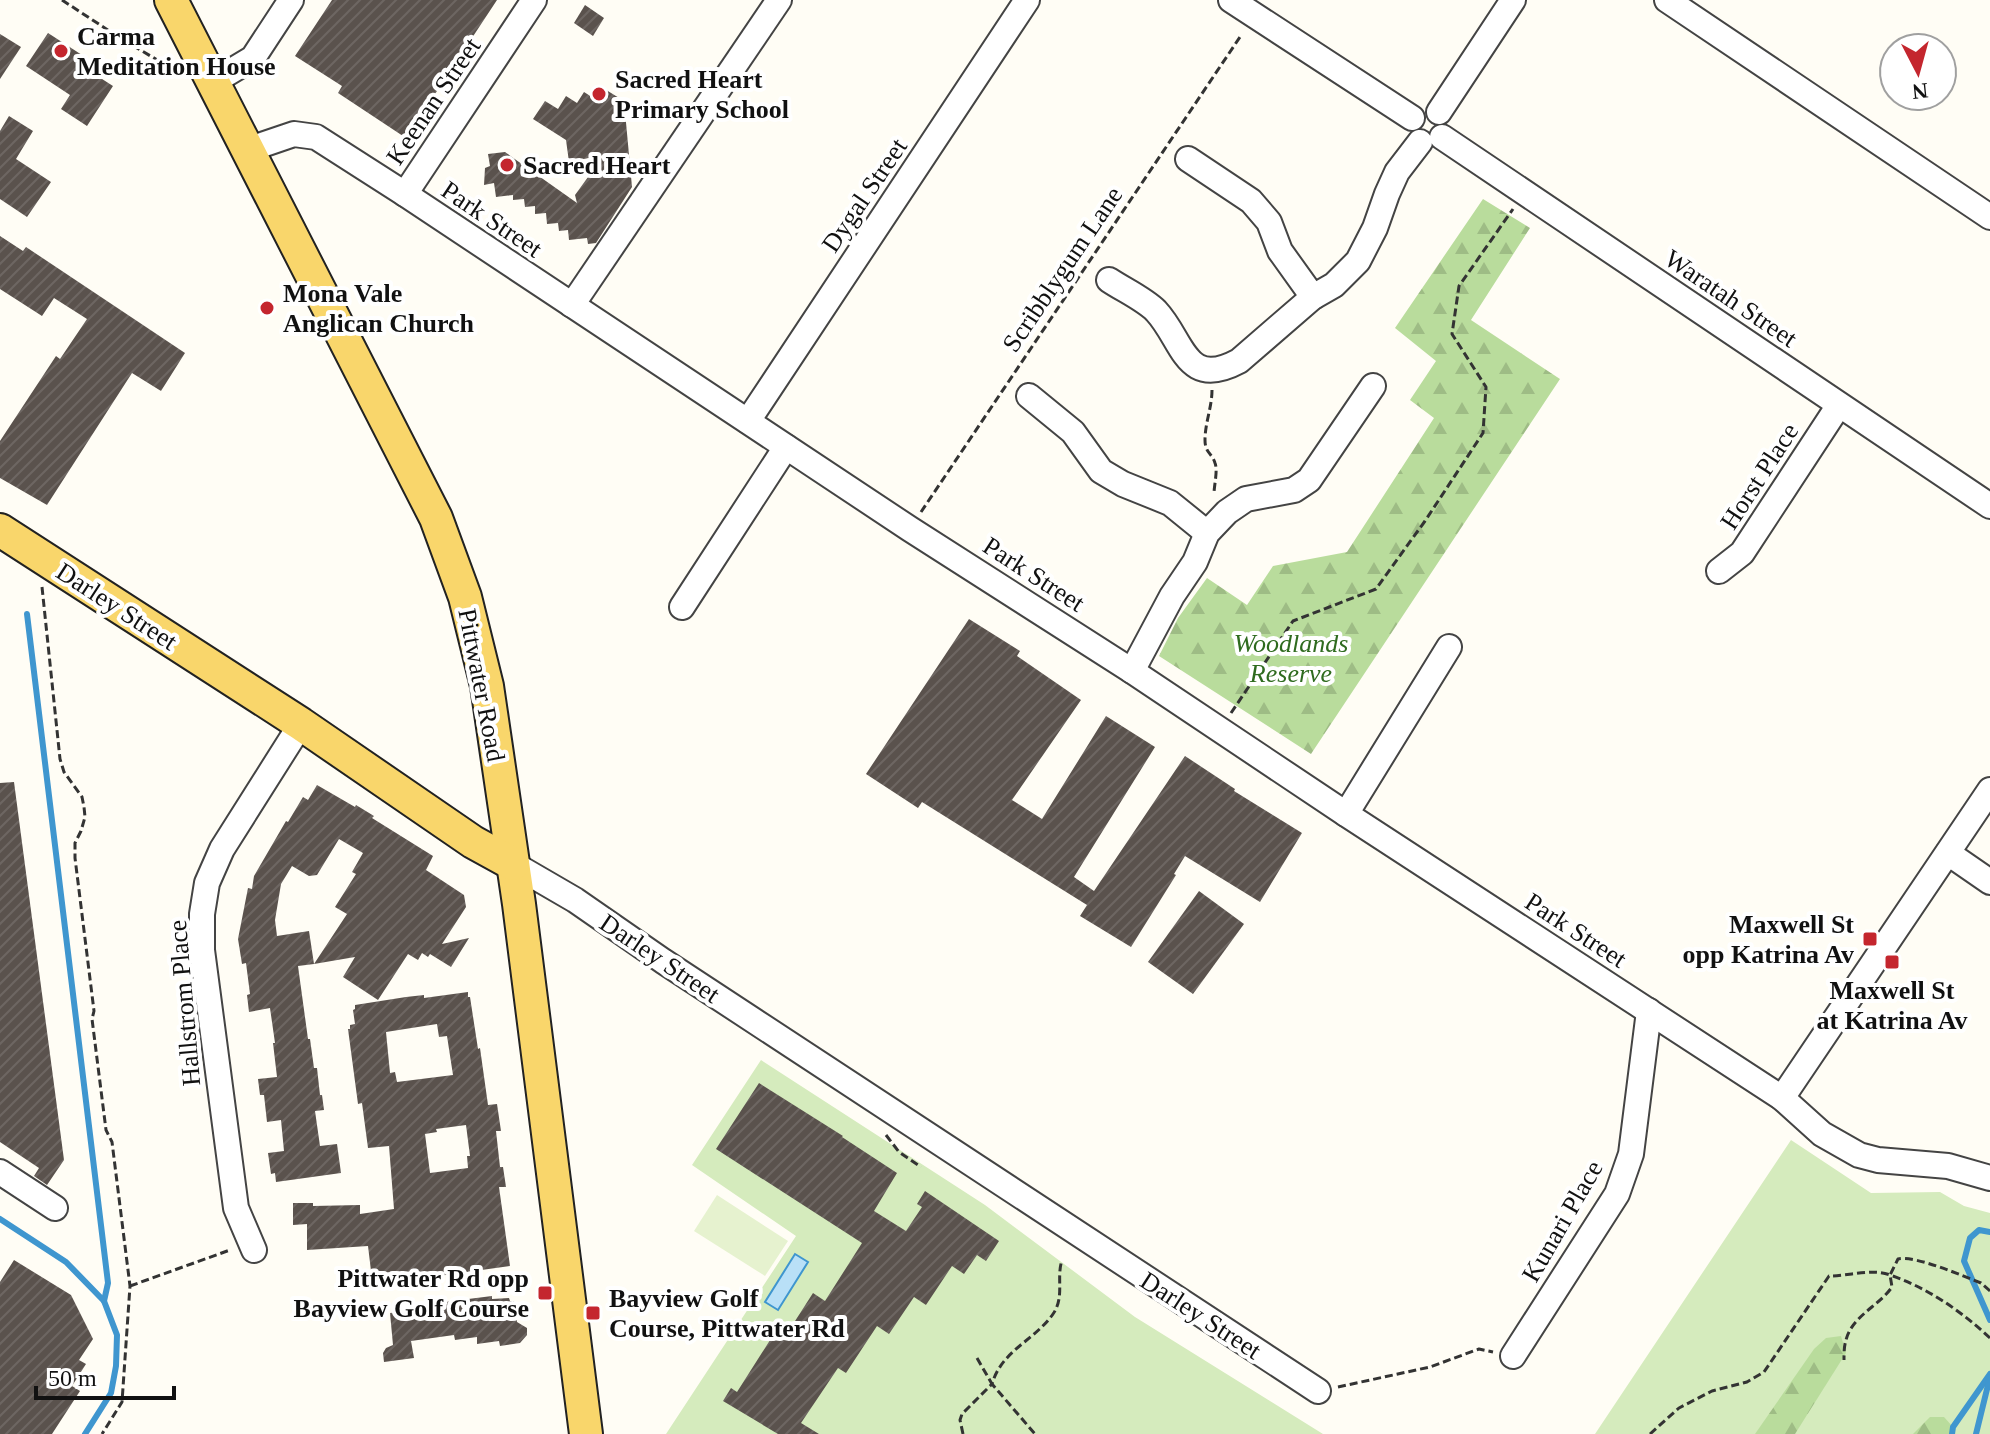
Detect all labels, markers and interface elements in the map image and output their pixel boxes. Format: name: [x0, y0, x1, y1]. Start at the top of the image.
place label: Carma Meditation House: [77, 22, 276, 81]
street label: Keenan Street: [380, 32, 487, 170]
north arrow: [1878, 32, 1958, 112]
marker: Carma Meditation House: [52, 42, 70, 60]
place label: Sacred Heart Primary School: [615, 65, 789, 124]
text: N: [1911, 78, 1929, 105]
marker: Sacred Heart Primary School: [590, 85, 608, 103]
street label: Dygal Street: [816, 132, 913, 258]
place label: Sacred Heart: [523, 151, 671, 180]
marker: Sacred Heart: [498, 156, 516, 174]
street label: Park Street: [436, 175, 548, 264]
street label: Scribblygum Lane: [996, 181, 1128, 357]
street label: Waratah Street: [1659, 244, 1803, 354]
place label: Mona Vale Anglican Church: [283, 279, 474, 338]
marker: Mona Vale Anglican Church: [258, 299, 276, 317]
street label: Horst Place: [1714, 418, 1804, 535]
street label: Park Street: [978, 531, 1090, 618]
street label: Darley Street: [51, 557, 183, 657]
street label: Pittwater Road: [452, 606, 511, 764]
park label: Woodlands Reserve: [1234, 629, 1348, 688]
street label: Park Street: [1520, 887, 1632, 974]
street label: Darley Street: [594, 908, 726, 1009]
place label: Maxwell St opp Katrina Av: [1683, 910, 1854, 969]
street label: Hallstrom Place: [163, 919, 206, 1087]
marker: Maxwell St opp Katrina Av: [1861, 930, 1879, 948]
marker: Maxwell St at Katrina Av: [1883, 953, 1901, 971]
place label: Maxwell St at Katrina Av: [1816, 976, 1968, 1035]
street label: Kunari Place: [1516, 1156, 1609, 1287]
place label: Pittwater Rd opp Bayview Golf Course: [294, 1264, 529, 1323]
street label: Darley Street: [1135, 1266, 1267, 1366]
marker: Pittwater Rd opp Bayview Golf Course: [536, 1284, 554, 1302]
place label: Bayview Golf Course, Pittwater Rd: [609, 1284, 845, 1343]
marker: Bayview Golf Course, Pittwater Rd: [584, 1304, 602, 1322]
scale bar: [36, 1350, 174, 1400]
text: 50 m: [48, 1365, 97, 1391]

